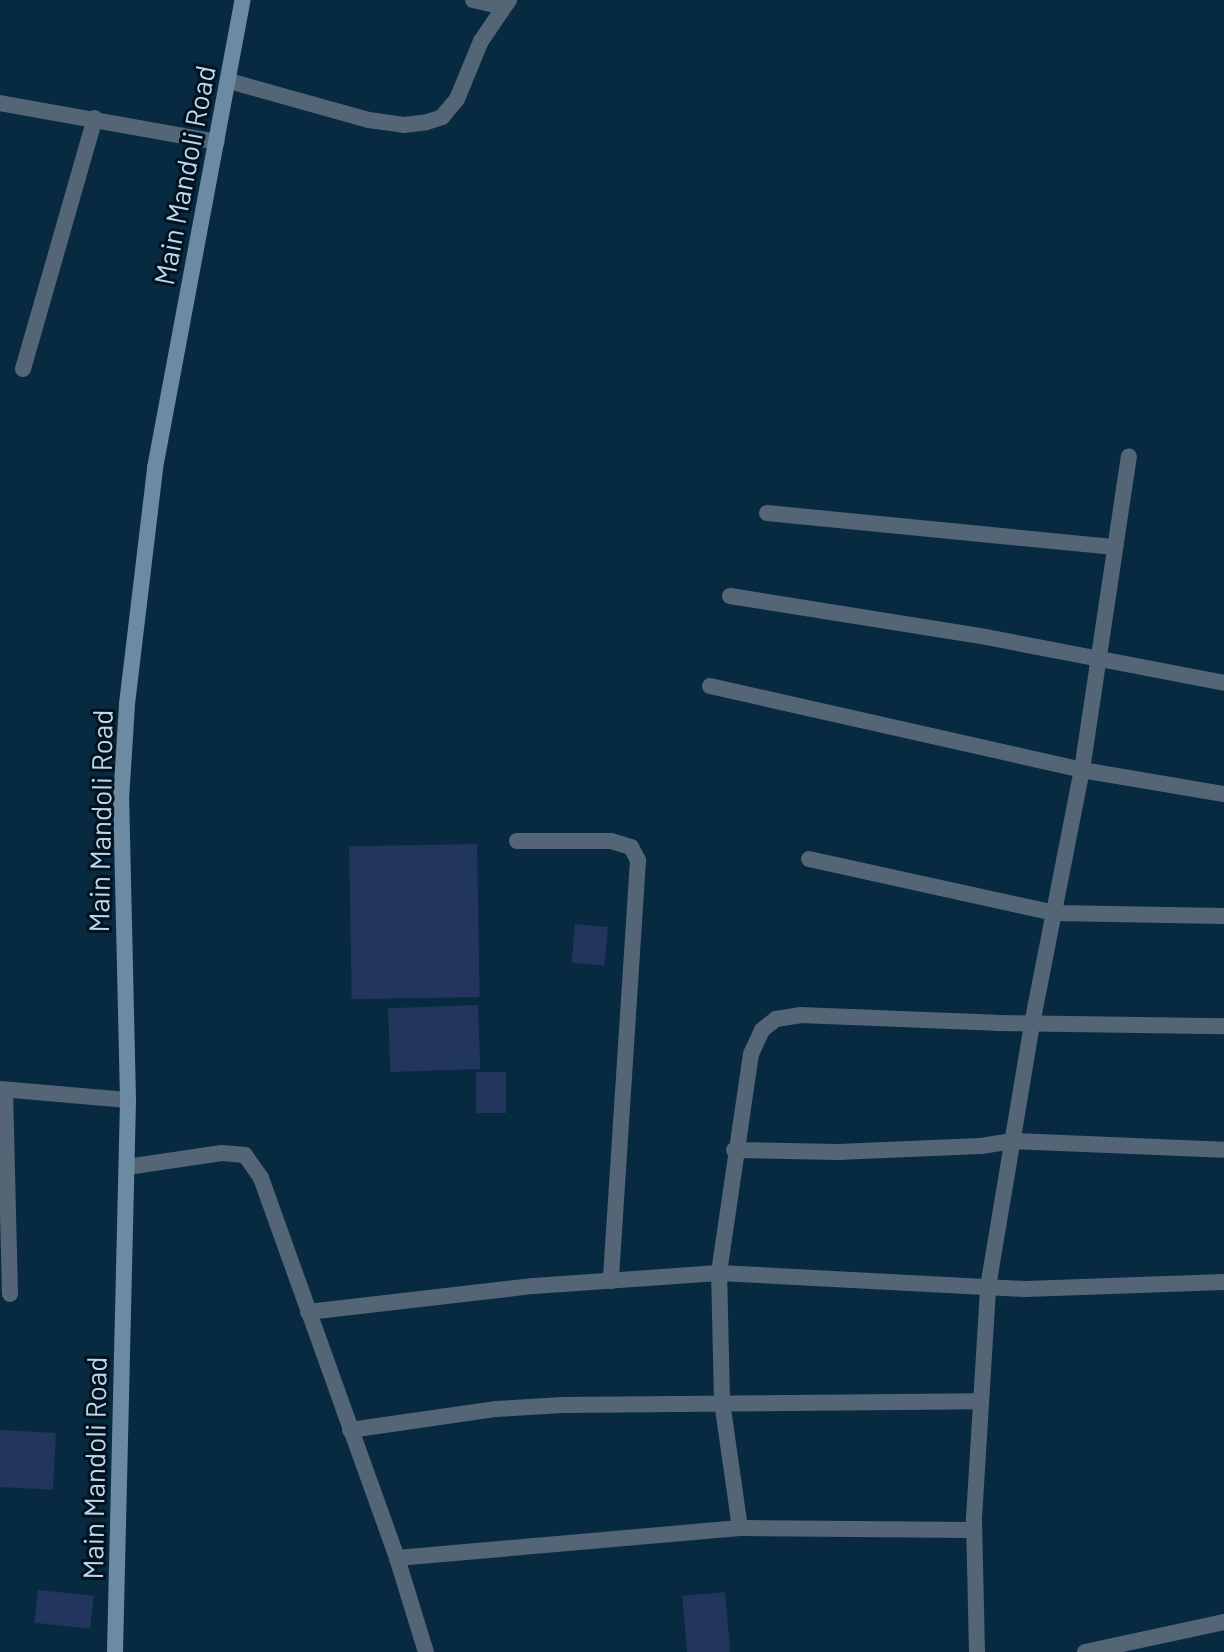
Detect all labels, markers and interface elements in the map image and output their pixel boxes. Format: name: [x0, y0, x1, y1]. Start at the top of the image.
street label: Main Mandoli Road: [146, 62, 222, 288]
street label: Main Mandoli Road: [81, 709, 119, 933]
street label: Main Mandoli Road: [75, 1356, 113, 1580]

